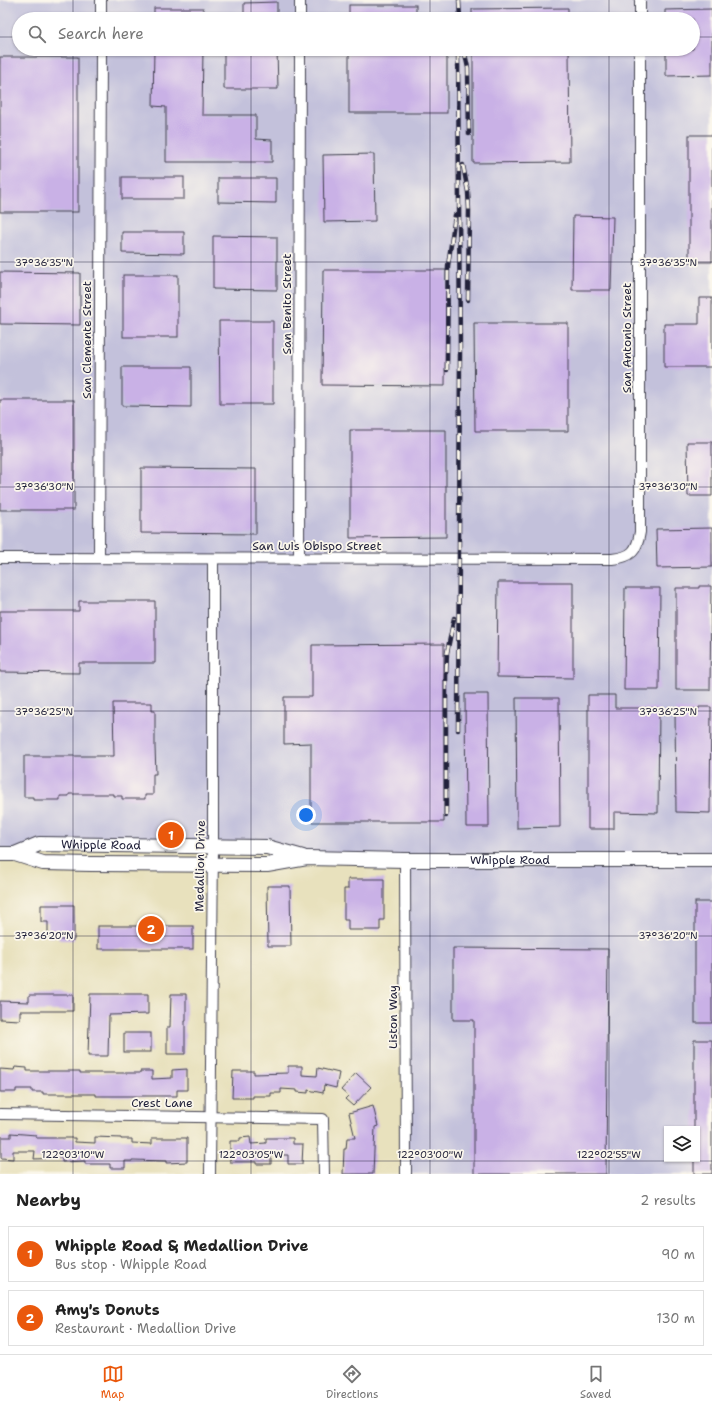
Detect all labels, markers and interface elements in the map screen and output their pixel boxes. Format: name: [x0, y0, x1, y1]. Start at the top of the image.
search box: [12, 12, 700, 56]
icon: search: [26, 23, 48, 45]
text: Search here: [58, 24, 144, 44]
street label: San Benito Street: [279, 253, 295, 355]
text: 37°36'35"N: [15, 256, 73, 269]
text: 37°36'35"N: [639, 256, 697, 269]
street label: San Clemente Street: [79, 281, 95, 399]
street label: San Antonio Street: [619, 283, 635, 393]
text: 37°36'30"N: [14, 480, 74, 493]
text: 37°36'30"N: [638, 480, 698, 493]
street label: San Luis Obispo Street: [252, 538, 382, 554]
text: 37°36'25"N: [15, 705, 73, 718]
text: 37°36'25"N: [639, 705, 697, 718]
your location: [296, 805, 316, 825]
pin: 1: [158, 820, 184, 850]
street label: Medallion Drive: [191, 820, 209, 912]
street label: Whipple Road: [61, 836, 142, 853]
street label: Whipple Road: [470, 852, 550, 868]
pin: 2: [138, 914, 164, 944]
text: 37°36'20"N: [14, 929, 74, 942]
text: 37°36'20"N: [638, 929, 698, 942]
street label: Liston Way: [385, 985, 401, 1049]
street label: Crest Lane: [131, 1095, 193, 1111]
map controls: [664, 1126, 700, 1162]
button: layers: [664, 1126, 700, 1162]
text: 122°03'10"W: [42, 1148, 105, 1161]
text: 122°03'05"W: [219, 1148, 284, 1161]
text: 122°03'00"W: [397, 1148, 463, 1161]
text: 122°02'55"W: [577, 1148, 641, 1161]
text: Nearby: [16, 1189, 81, 1211]
text: 2 results: [640, 1192, 696, 1209]
text: Whipple Road & Medallion Drive: [55, 1236, 309, 1256]
text: 1: [27, 1246, 33, 1263]
text: 90 m: [661, 1246, 695, 1263]
text: Bus stop · Whipple Road: [55, 1256, 207, 1273]
text: Amy's Donuts: [55, 1300, 160, 1320]
text: 2: [25, 1310, 35, 1327]
text: 130 m: [657, 1310, 695, 1327]
text: Restaurant · Medallion Drive: [55, 1320, 236, 1337]
tab: Map: [101, 1363, 124, 1402]
tab: Directions: [326, 1363, 378, 1402]
tab: Saved: [580, 1363, 611, 1402]

